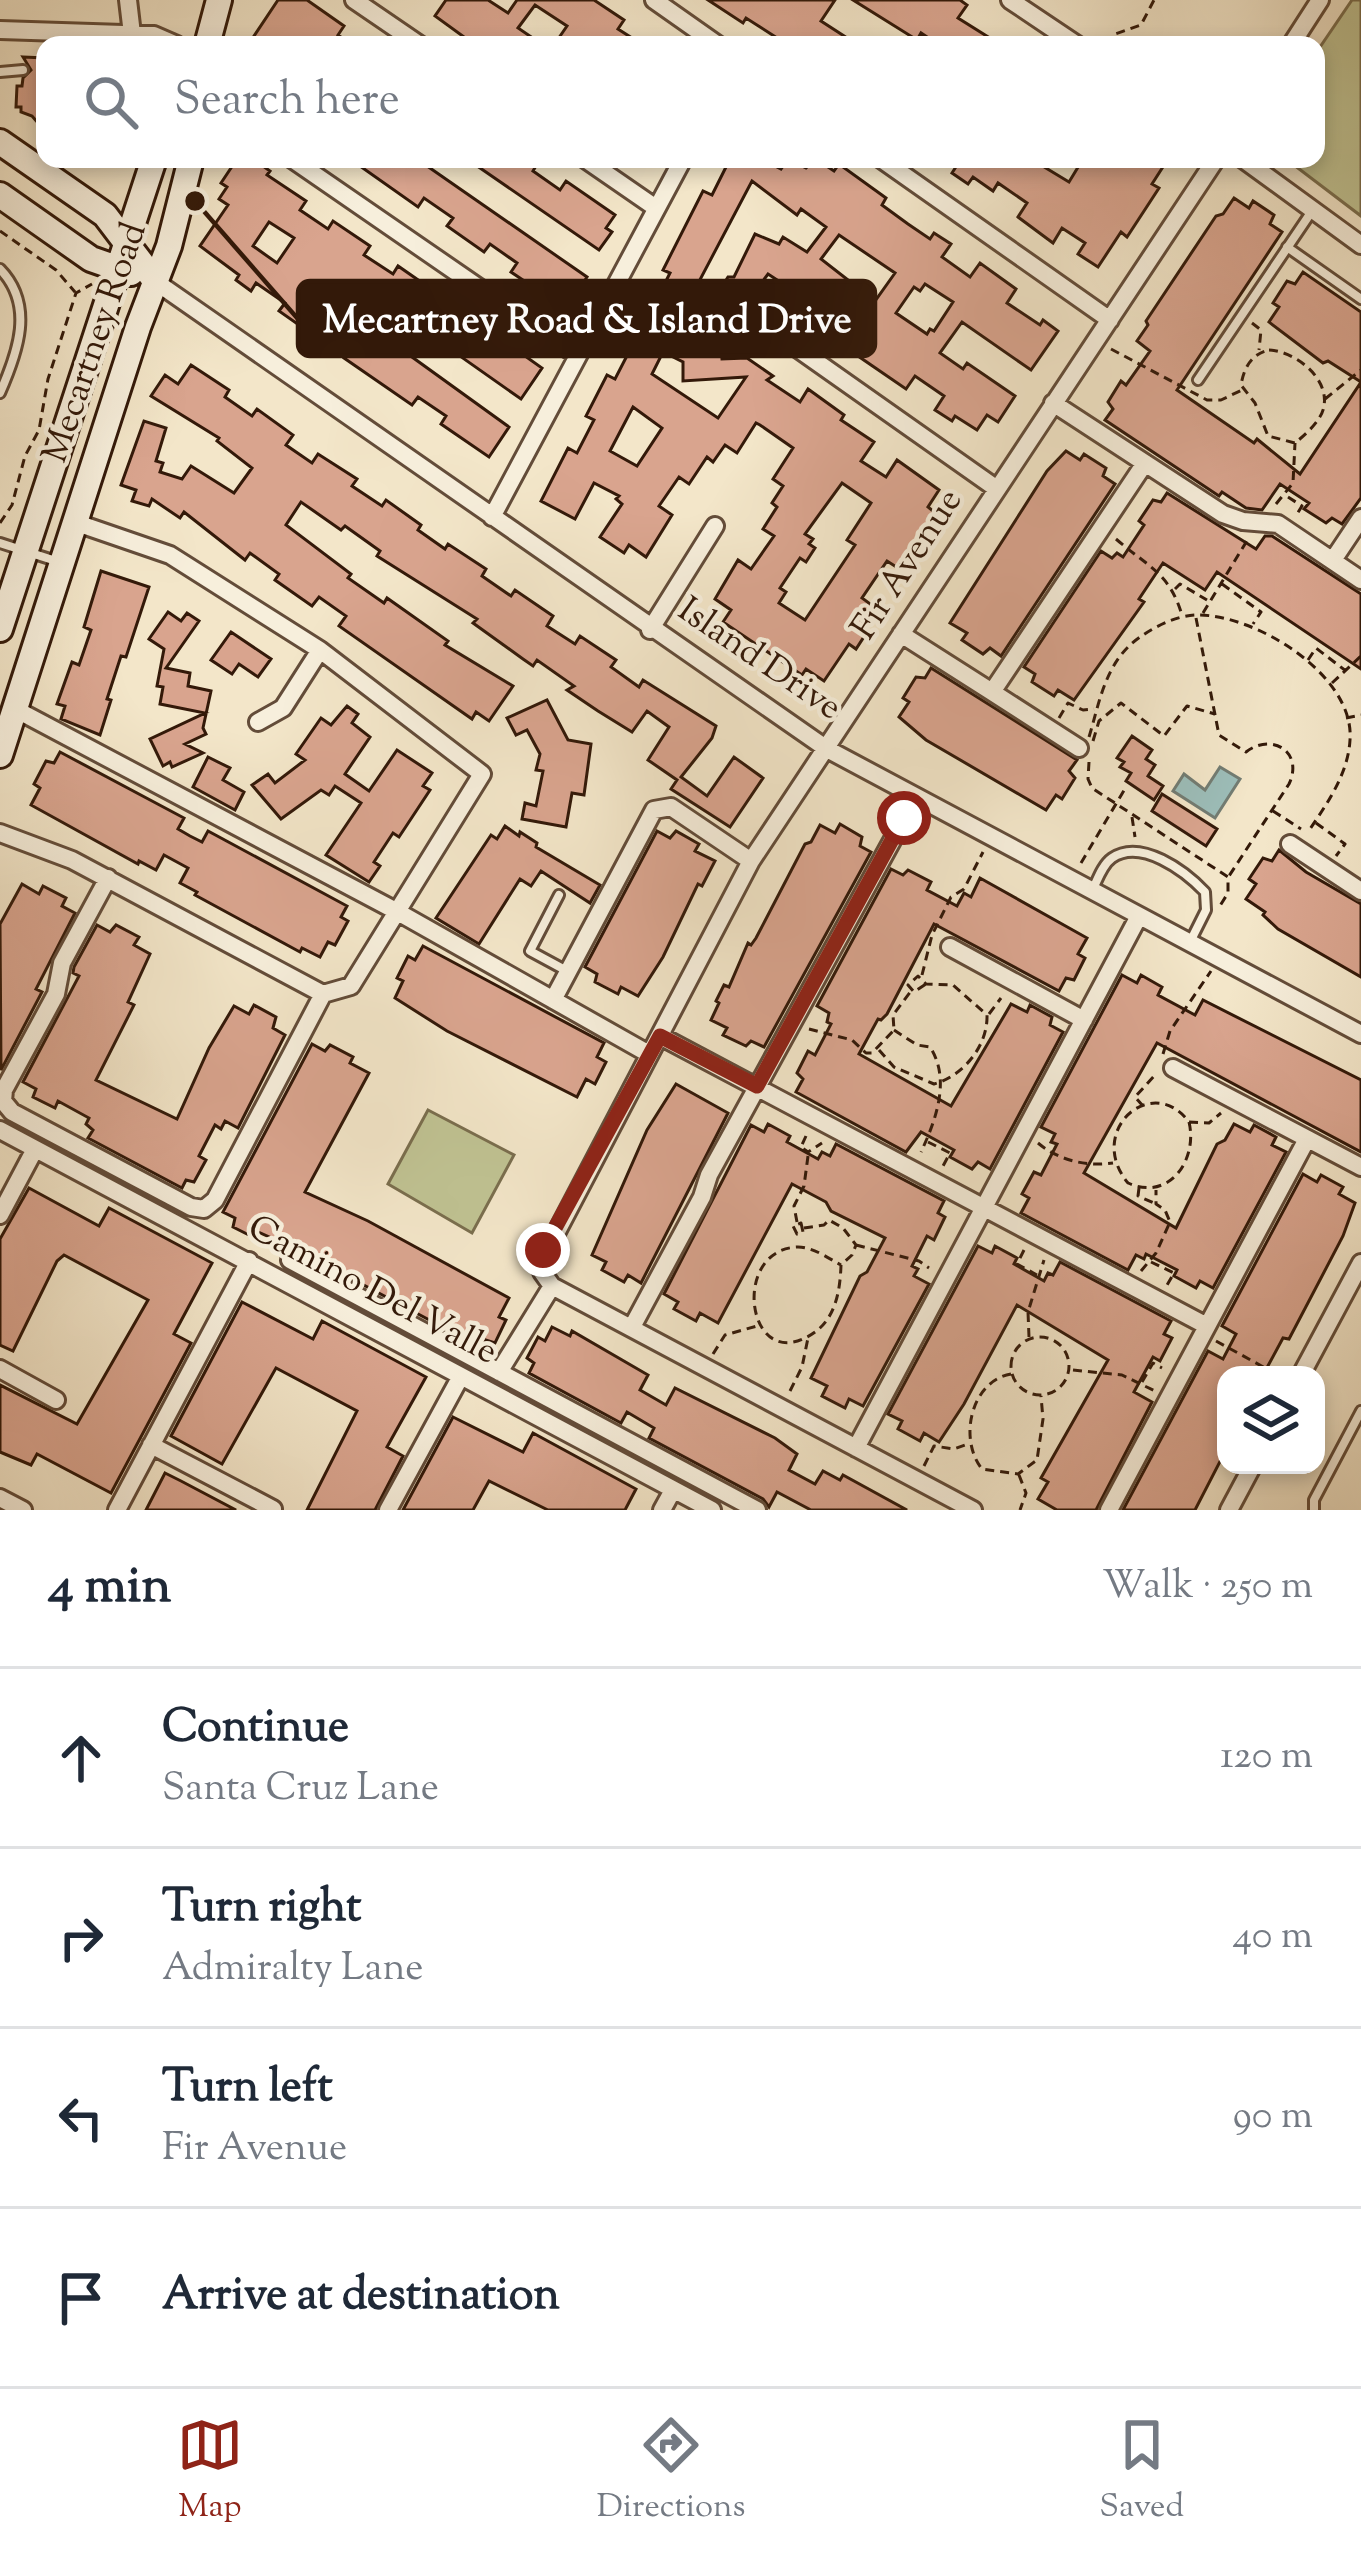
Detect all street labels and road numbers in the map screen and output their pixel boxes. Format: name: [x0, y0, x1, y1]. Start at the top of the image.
street label: Mecartney Road: [31, 216, 161, 470]
street label: Fir Avenue: [840, 479, 976, 651]
street label: Island Drive: [666, 586, 852, 734]
street label: Camino Del Valle: [238, 1203, 506, 1379]

